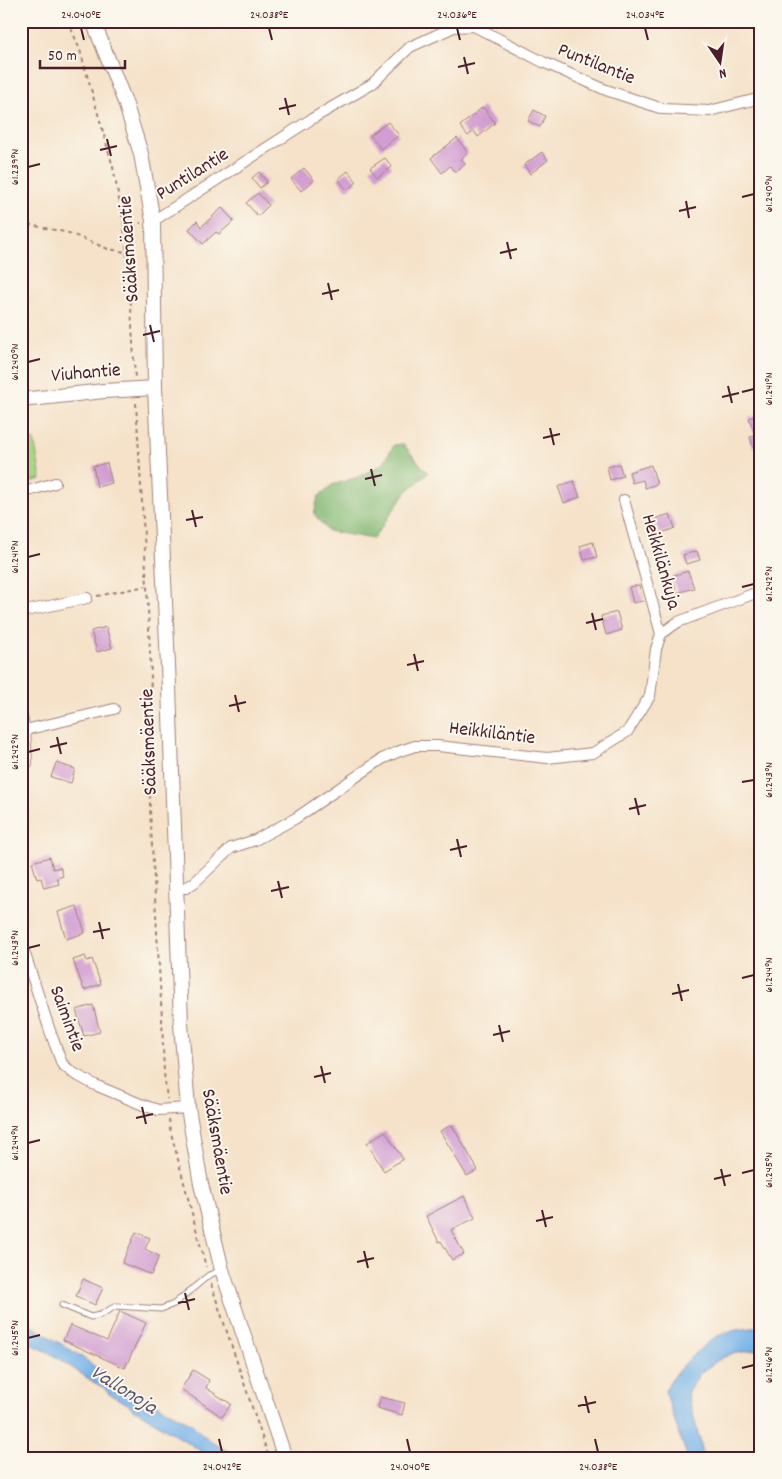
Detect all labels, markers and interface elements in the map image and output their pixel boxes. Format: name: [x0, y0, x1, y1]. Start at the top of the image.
text: 24.040°E: [61, 7, 101, 24]
text: 24.038°E: [250, 7, 289, 24]
text: 24.036°E: [437, 7, 477, 24]
text: 24.034°E: [626, 7, 665, 24]
street label: Puntilantie: [553, 37, 639, 93]
scale bar: [40, 38, 125, 70]
north arrow: [694, 38, 744, 88]
text: 50 m: [48, 46, 77, 68]
text: N: [717, 62, 728, 83]
street label: Puntilantie: [151, 142, 235, 208]
text: 61.239°N: [7, 149, 24, 185]
text: 61.240°N: [761, 175, 778, 213]
street label: Sääksmäentie: [112, 194, 148, 303]
text: 61.240°N: [7, 343, 24, 381]
street label: Viuhantie: [50, 357, 122, 391]
text: 61.241°N: [761, 372, 778, 406]
street label: Heikkilänkuja: [633, 511, 687, 614]
text: 61.241°N: [7, 540, 24, 574]
text: 61.242°N: [761, 566, 778, 602]
street label: Sääksmäentie: [134, 688, 166, 796]
street label: Heikkiläntie: [447, 715, 537, 753]
text: 61.242°N: [7, 734, 24, 770]
text: 61.243°N: [761, 762, 778, 798]
text: 61.243°N: [7, 930, 24, 966]
text: 61.244°N: [761, 957, 778, 993]
street label: Saimintie: [41, 982, 91, 1056]
street label: Sääksmäentie: [193, 1087, 239, 1197]
text: 61.244°N: [7, 1125, 24, 1161]
text: 61.245°N: [761, 1152, 778, 1188]
text: 61.245°N: [7, 1320, 24, 1356]
text: 61.246°N: [761, 1347, 778, 1383]
water label: Vallonoja: [84, 1359, 163, 1424]
text: 24.042°E: [203, 1459, 242, 1476]
text: 24.040°E: [390, 1459, 430, 1476]
text: 24.038°E: [579, 1459, 618, 1476]

